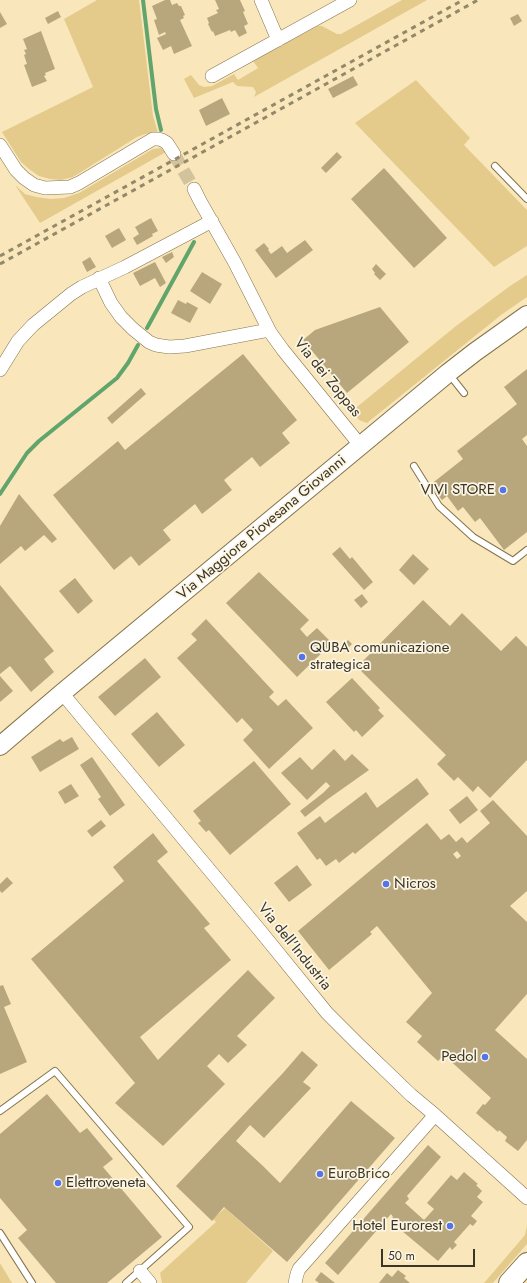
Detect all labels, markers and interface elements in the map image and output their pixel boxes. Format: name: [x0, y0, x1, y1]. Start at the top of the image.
street label: Via dei Zoppas: [290, 335, 364, 421]
street label: Via Maggiore Piovesana Giovanni: [174, 452, 350, 604]
place label: VIVI STORE: [420, 481, 495, 499]
marker: VIVI STORE: [498, 485, 508, 495]
place label: QUBA comunicazione strategica: [310, 639, 449, 674]
marker: QUBA comunicazione strategica: [297, 652, 307, 662]
place label: Nicros: [394, 875, 436, 893]
marker: Nicros: [381, 879, 391, 889]
street label: Via dell'Industria: [253, 900, 335, 994]
place label: Pedol: [441, 1048, 477, 1066]
marker: Pedol: [480, 1052, 490, 1062]
place label: EuroBrico: [328, 1165, 390, 1183]
marker: EuroBrico: [315, 1169, 325, 1179]
place label: Elettroveneta: [66, 1174, 146, 1192]
marker: Elettroveneta: [53, 1178, 63, 1188]
place label: Hotel Eurorest: [352, 1217, 442, 1235]
marker: Hotel Eurorest: [445, 1221, 455, 1231]
scale bar: [383, 1241, 477, 1267]
text: 50 m: [388, 1247, 415, 1265]

